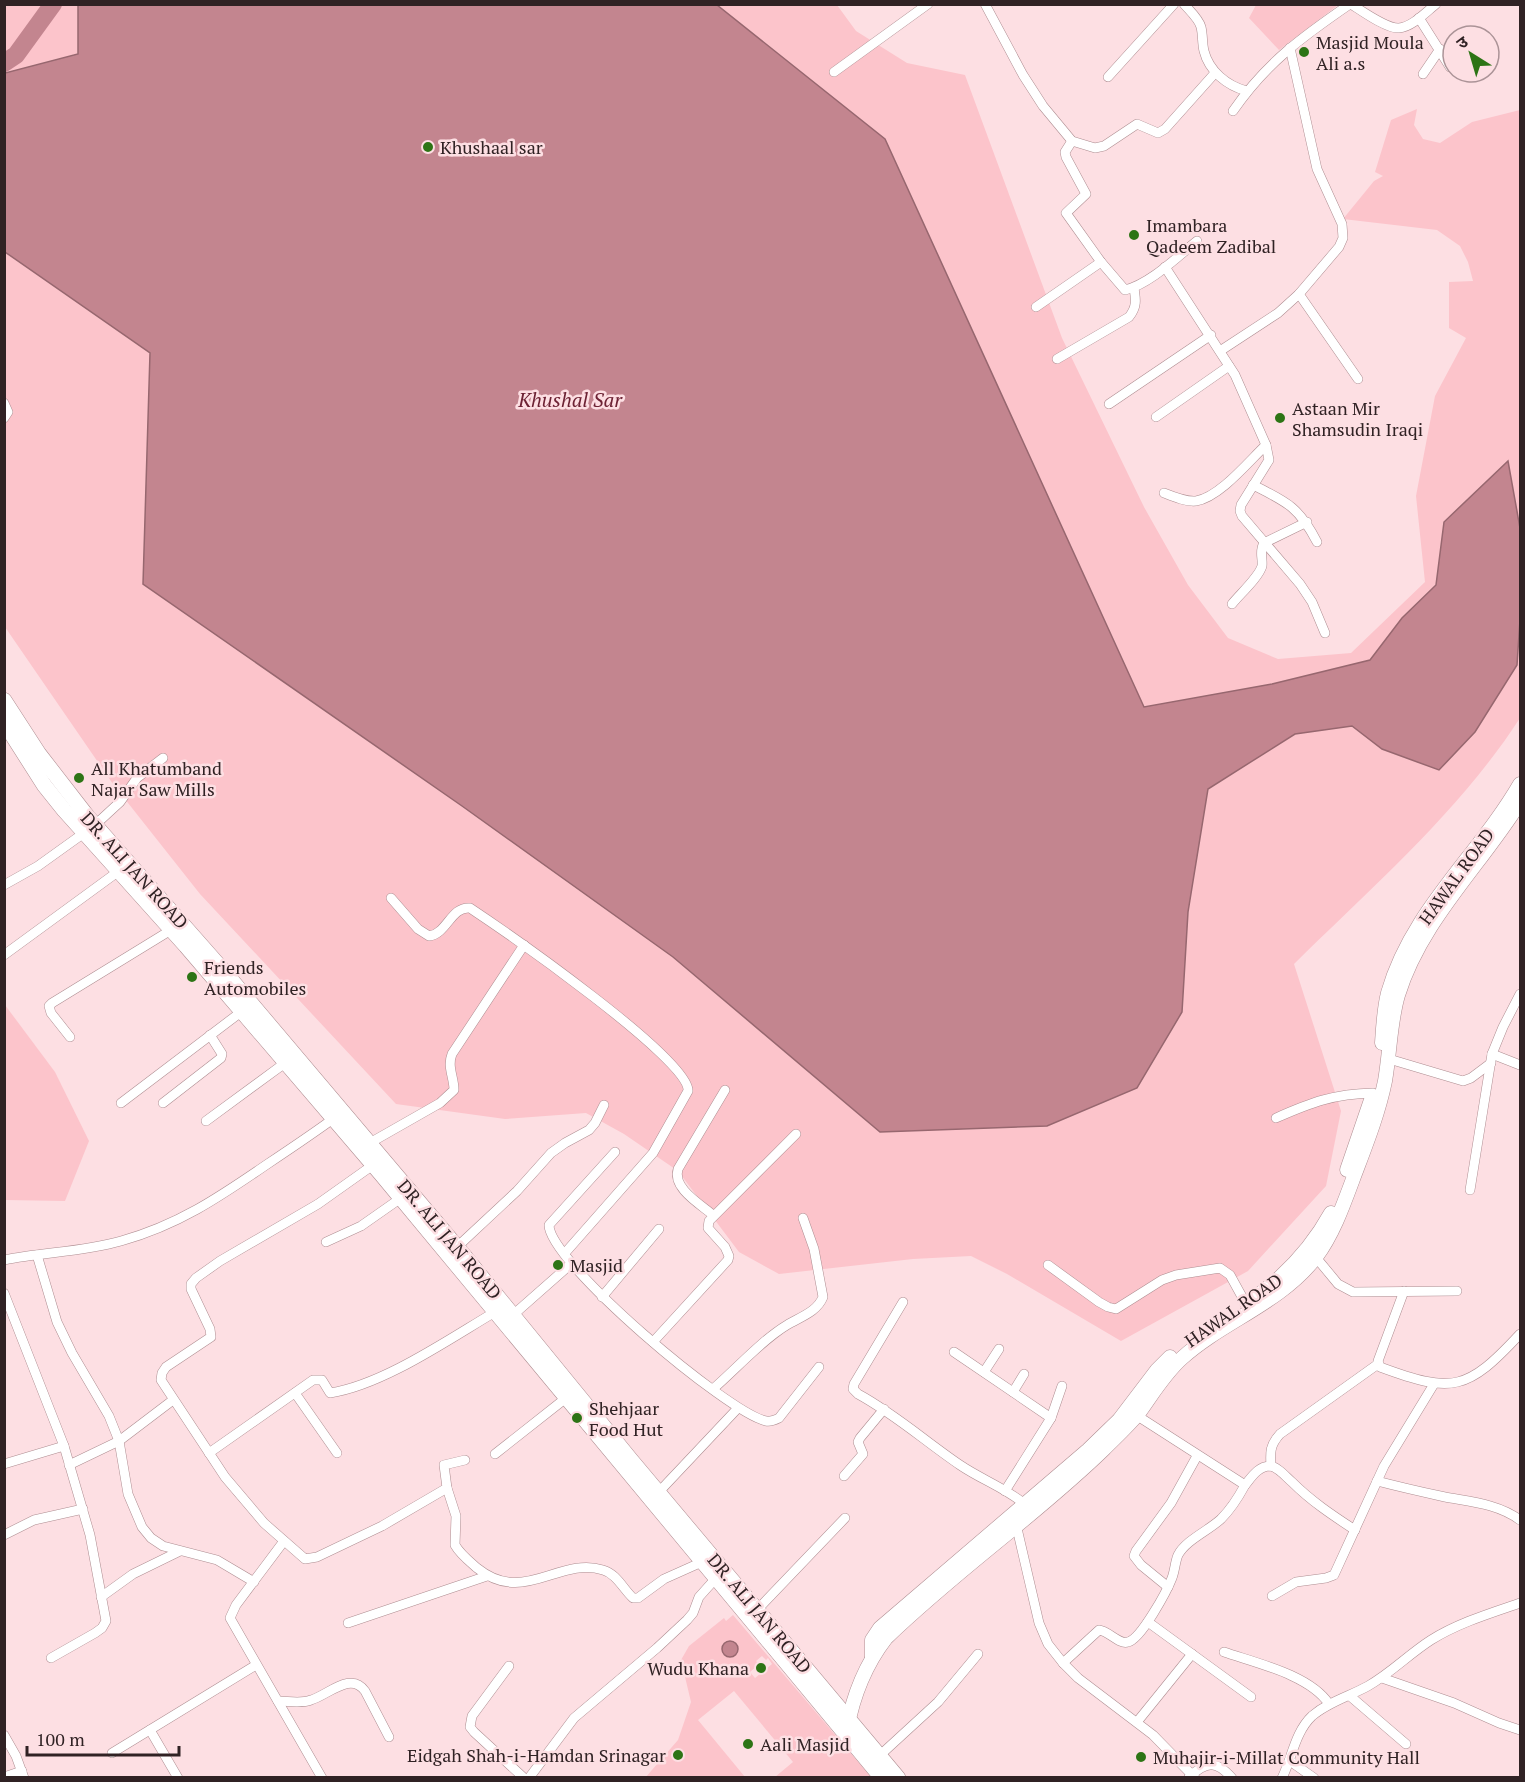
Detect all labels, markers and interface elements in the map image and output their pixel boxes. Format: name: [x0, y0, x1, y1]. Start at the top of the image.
north arrow: [1441, 24, 1501, 84]
place label: Masjid Moula Ali a.s: [1316, 30, 1424, 75]
text: उ: [1452, 30, 1473, 54]
marker: Masjid Moula Ali a.s: [1297, 45, 1311, 59]
place label: Khushaal sar: [440, 135, 543, 159]
marker: Khushaal sar: [421, 140, 435, 154]
place label: Imambara Qadeem Zadibal: [1146, 213, 1276, 258]
marker: Imambara Qadeem Zadibal: [1127, 228, 1141, 242]
water label: Khushal Sar: [517, 386, 623, 413]
place label: Astaan Mir Shamsudin Iraqi: [1292, 396, 1423, 441]
marker: Astaan Mir Shamsudin Iraqi: [1273, 411, 1287, 425]
place label: All Khatumband Najar Saw Mills: [91, 756, 222, 801]
marker: All Khatumband Najar Saw Mills: [72, 771, 86, 785]
street label: DR. ALI JAN ROAD: [76, 806, 194, 934]
street label: HAWAL ROAD: [1413, 823, 1499, 929]
place label: Friends Automobiles: [204, 955, 306, 1000]
marker: Friends Automobiles: [185, 970, 199, 984]
street label: DR. ALI JAN ROAD: [393, 1174, 507, 1304]
place label: Masjid: [570, 1253, 623, 1277]
marker: Masjid: [551, 1258, 565, 1272]
street label: HAWAL ROAD: [1180, 1268, 1286, 1352]
place label: Shehjaar Food Hut: [589, 1396, 663, 1441]
marker: Shehjaar Food Hut: [570, 1411, 584, 1425]
street label: DR. ALI JAN ROAD: [703, 1548, 817, 1678]
place label: Wudu Khana: [647, 1656, 749, 1680]
marker: Wudu Khana: [754, 1661, 768, 1675]
scale bar: [27, 1719, 178, 1757]
text: 100 m: [36, 1727, 85, 1751]
place label: Aali Masjid: [760, 1732, 850, 1756]
marker: Aali Masjid: [741, 1737, 755, 1751]
place label: Eidgah Shah-i-Hamdan Srinagar: [407, 1743, 666, 1767]
place label: Muhajir-i-Millat Community Hall: [1153, 1745, 1420, 1769]
marker: Eidgah Shah-i-Hamdan Srinagar: [671, 1748, 685, 1762]
marker: Muhajir-i-Millat Community Hall: [1134, 1750, 1148, 1764]

